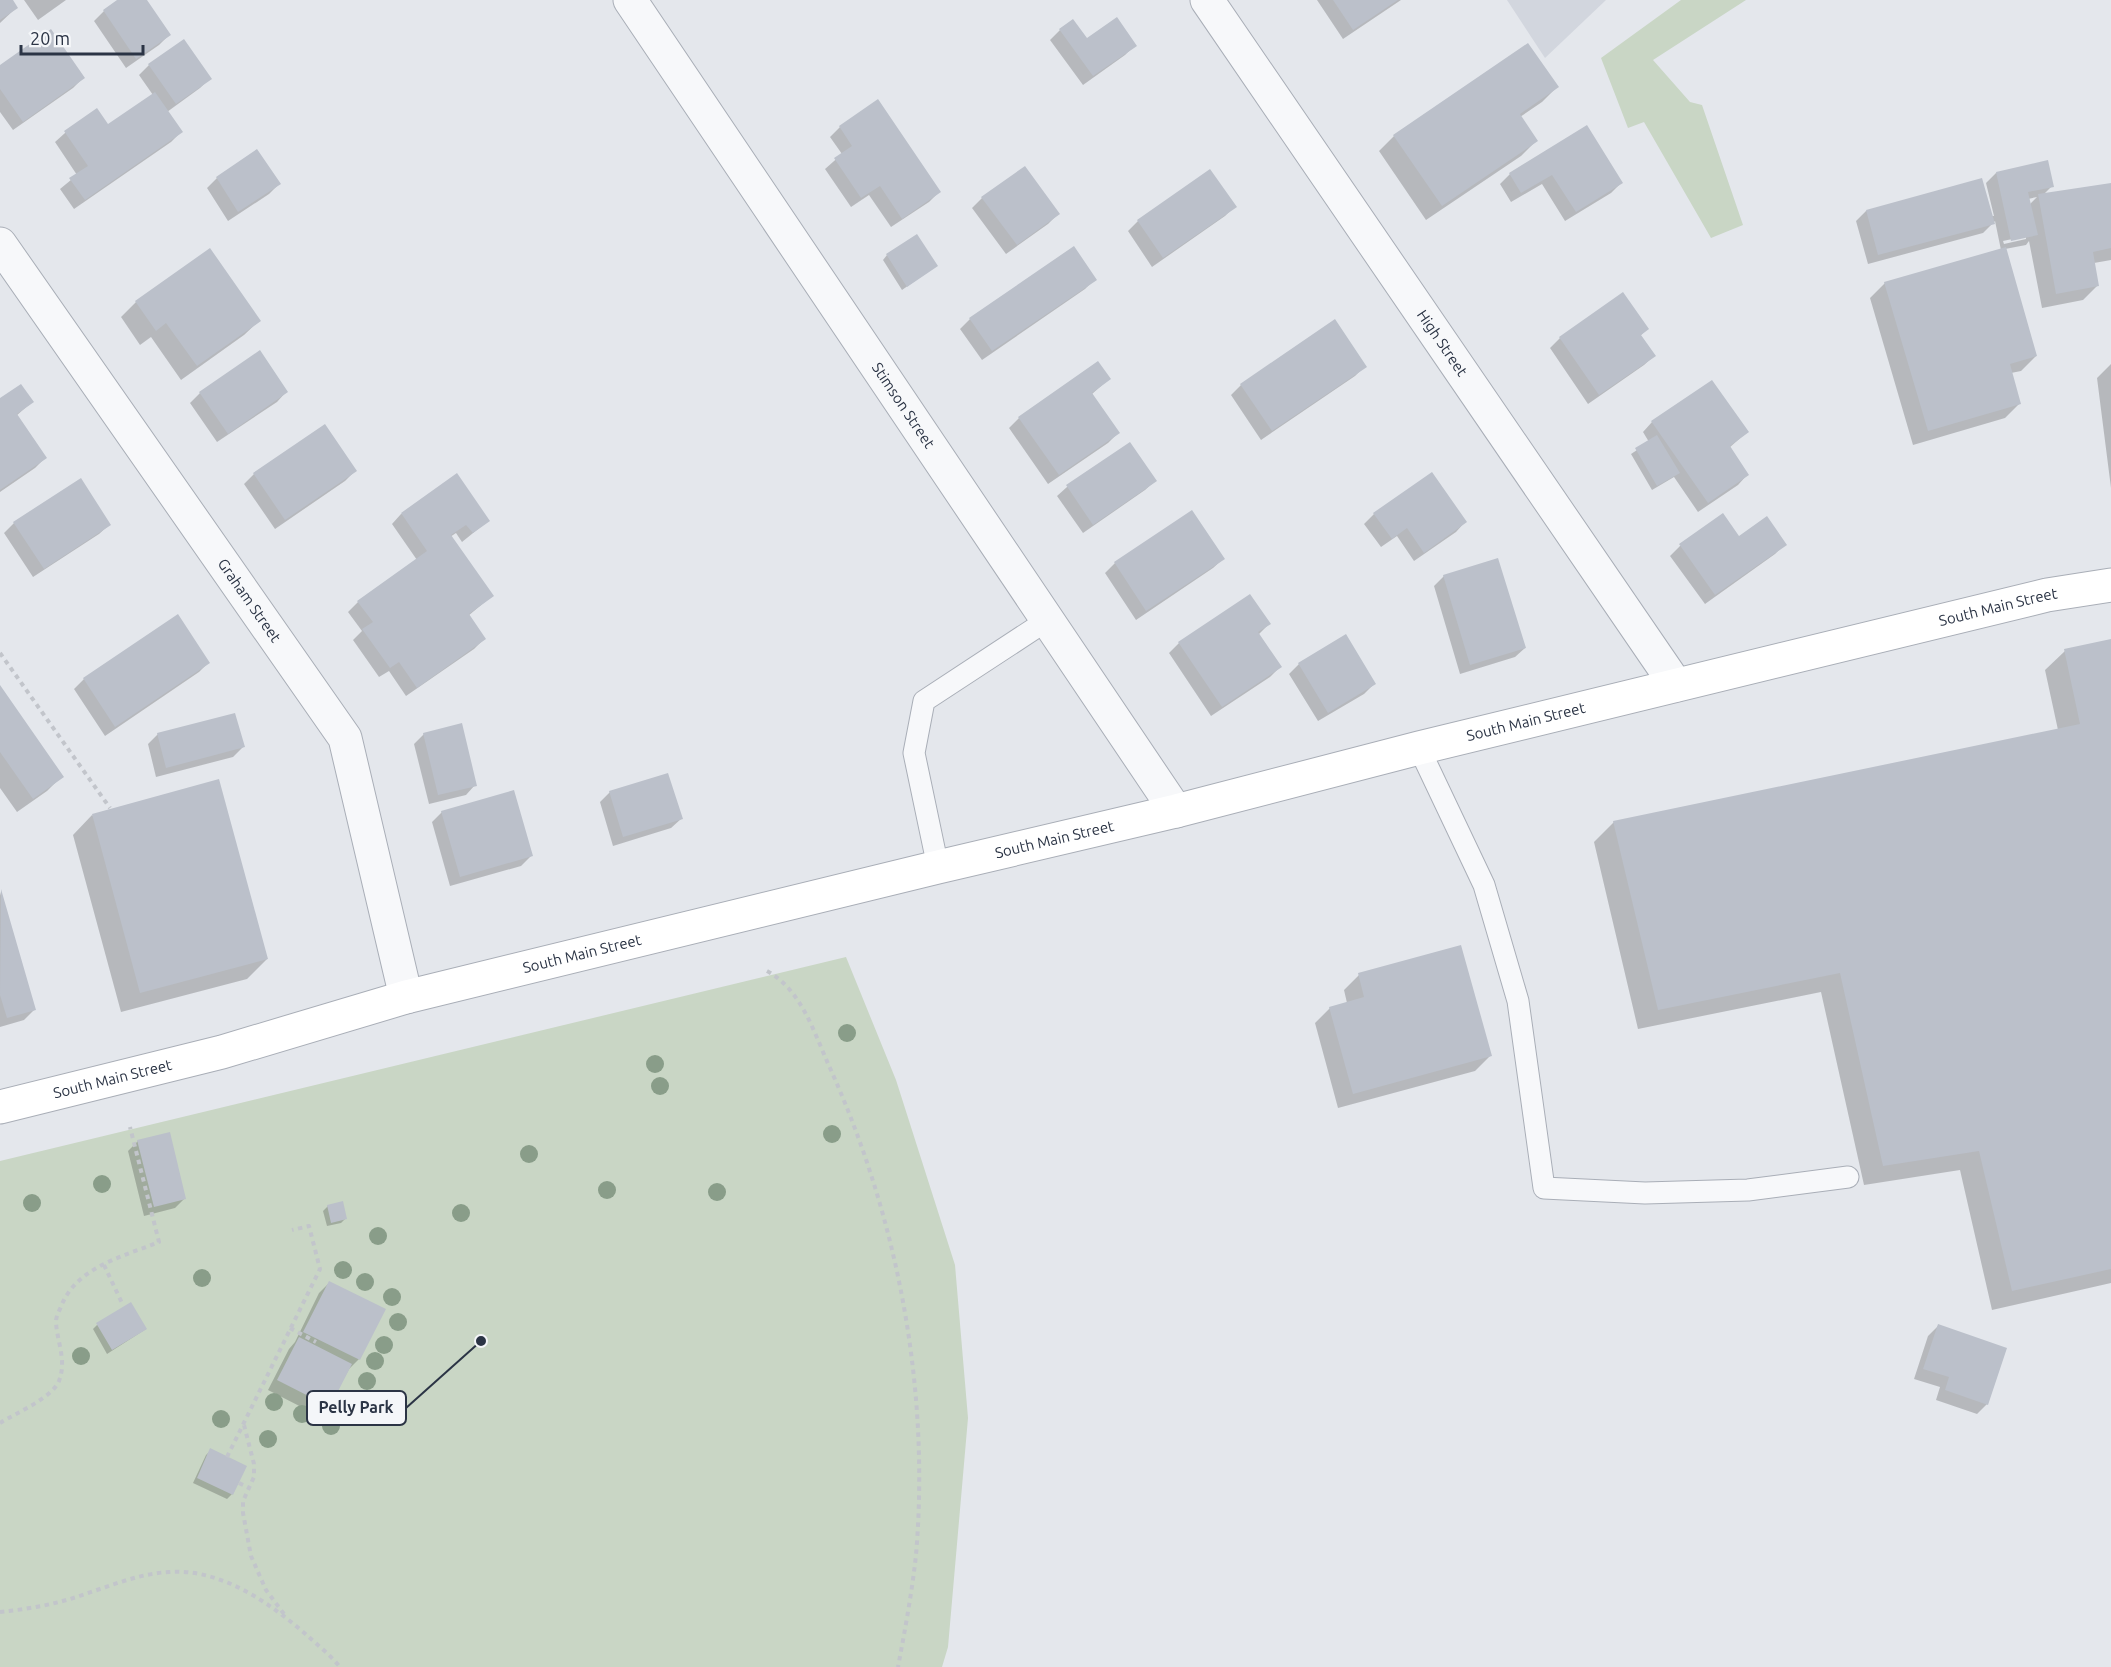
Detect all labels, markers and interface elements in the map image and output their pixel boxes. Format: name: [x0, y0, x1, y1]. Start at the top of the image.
scale bar: [21, 18, 142, 56]
text: 20 m: [30, 28, 70, 48]
street label: High Street: [1414, 307, 1471, 379]
street label: Stimson Street: [869, 359, 938, 452]
street label: Graham Street: [214, 555, 285, 645]
street label: South Main Street: [1937, 584, 2059, 629]
street label: South Main Street: [1465, 699, 1587, 744]
street label: South Main Street: [993, 817, 1115, 861]
street label: South Main Street: [521, 931, 643, 976]
street label: South Main Street: [51, 1056, 174, 1101]
callout: Pelly Park: [307, 1391, 406, 1425]
text: Pelly Park: [318, 1398, 394, 1416]

